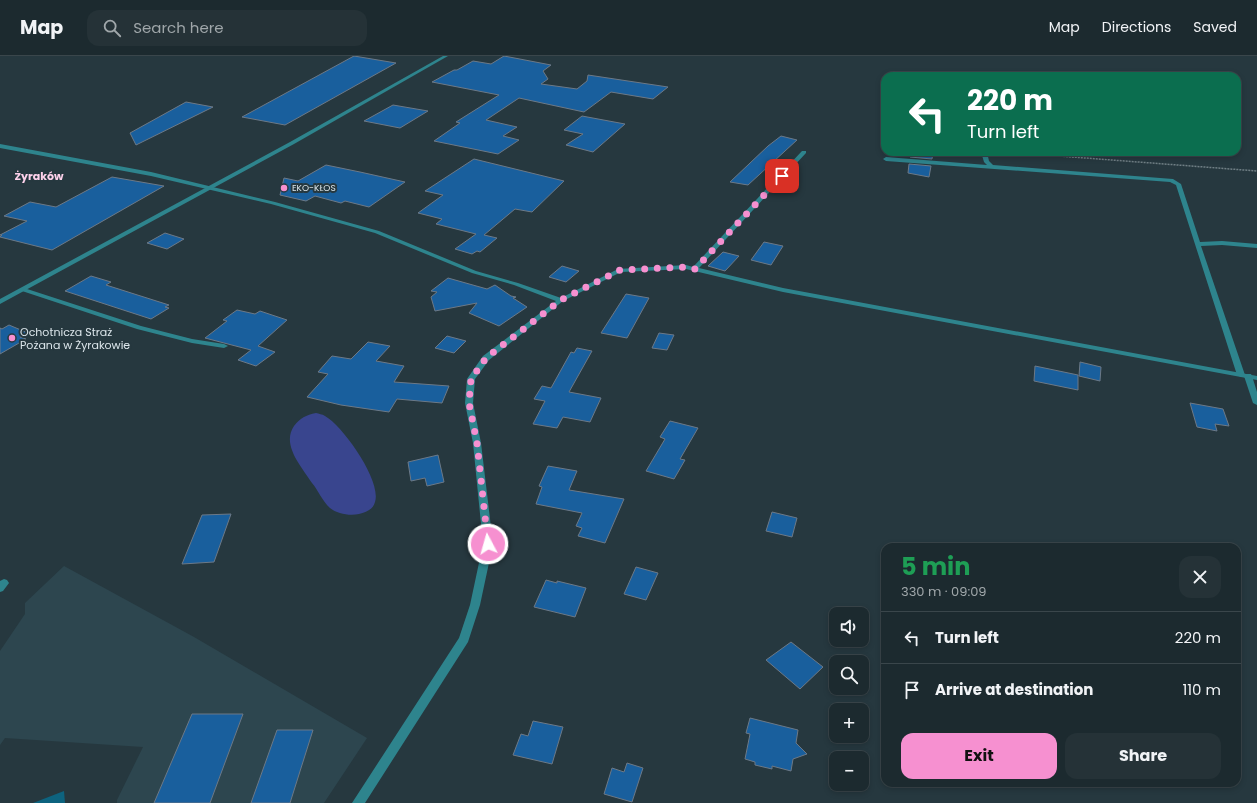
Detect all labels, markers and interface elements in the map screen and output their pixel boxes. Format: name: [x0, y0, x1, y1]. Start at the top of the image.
search box: [87, 10, 367, 46]
text: Map: [20, 14, 63, 41]
icon: search: [101, 17, 123, 39]
text: Search here: [133, 17, 224, 38]
text: Map: [1049, 17, 1080, 37]
text: Directions: [1102, 17, 1171, 37]
text: Saved: [1193, 17, 1237, 37]
text: 220 m: [967, 81, 1053, 120]
icon: left: [901, 88, 953, 140]
text: Turn left: [967, 119, 1039, 144]
pin: [765, 159, 799, 193]
icon: arrive: [771, 165, 793, 187]
district label: Żyraków: [14, 168, 64, 184]
place label: EKO-KŁOS: [292, 182, 336, 194]
marker: EKO-KŁOS: [279, 183, 289, 193]
place label: Ochotnicza Straż Pożana w Żyrakowie: [20, 324, 130, 353]
marker: Ochotnicza Straż Pożana w Żyrakowie: [7, 333, 17, 343]
position arrow: [467, 523, 509, 565]
text: 5 min: [901, 550, 970, 583]
button: close: [1179, 556, 1221, 598]
text: 330 m · 09:09: [901, 582, 987, 601]
map controls: [829, 607, 869, 791]
button: sound: [829, 607, 869, 647]
icon: left: [901, 627, 923, 649]
text: Turn left: [935, 627, 999, 648]
text: 220 m: [1175, 627, 1221, 648]
button: search: [829, 655, 869, 695]
icon: arrive: [901, 679, 923, 701]
text: Arrive at destination: [935, 679, 1093, 700]
text: 110 m: [1183, 679, 1221, 700]
button: +: [829, 703, 869, 743]
button: Exit: [901, 733, 1057, 779]
button: Share: [1065, 733, 1221, 779]
button: −: [829, 751, 869, 791]

